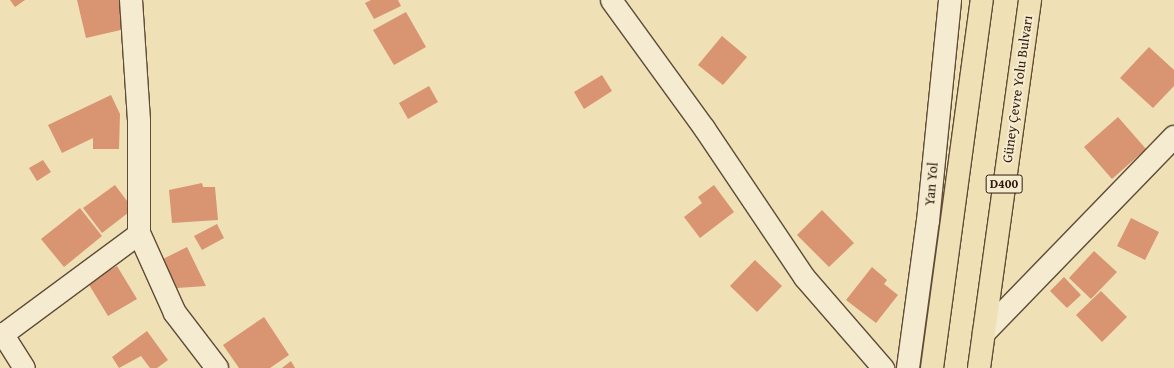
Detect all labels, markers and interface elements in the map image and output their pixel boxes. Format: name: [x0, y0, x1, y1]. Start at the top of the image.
street label: Güney Çevre Yolu Bulvarı: [998, 14, 1036, 164]
street label: Yan Yol: [921, 161, 941, 207]
road number: D400: [985, 173, 1023, 195]

